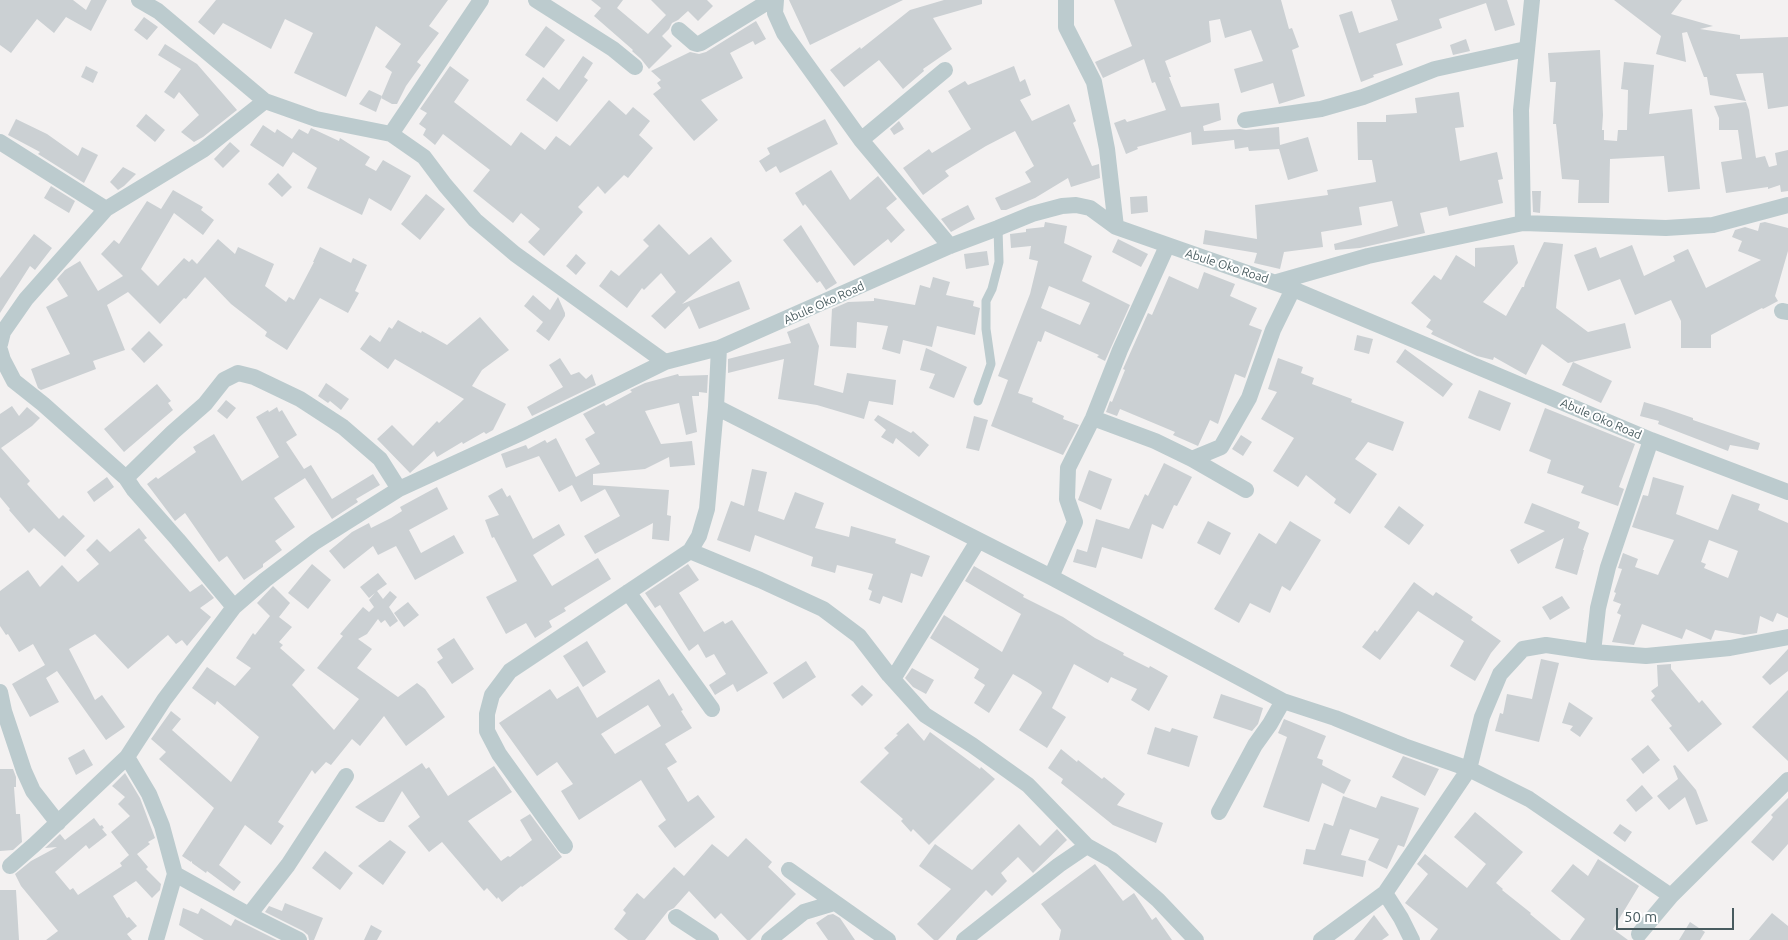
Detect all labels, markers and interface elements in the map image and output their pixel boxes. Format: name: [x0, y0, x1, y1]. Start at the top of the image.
street label: Abule Oko Road: [1184, 246, 1270, 286]
street label: Abule Oko Road: [781, 279, 867, 327]
street label: Abule Oko Road: [1558, 395, 1644, 443]
scale bar: [1618, 898, 1736, 930]
text: 50 m: [1624, 908, 1657, 925]

